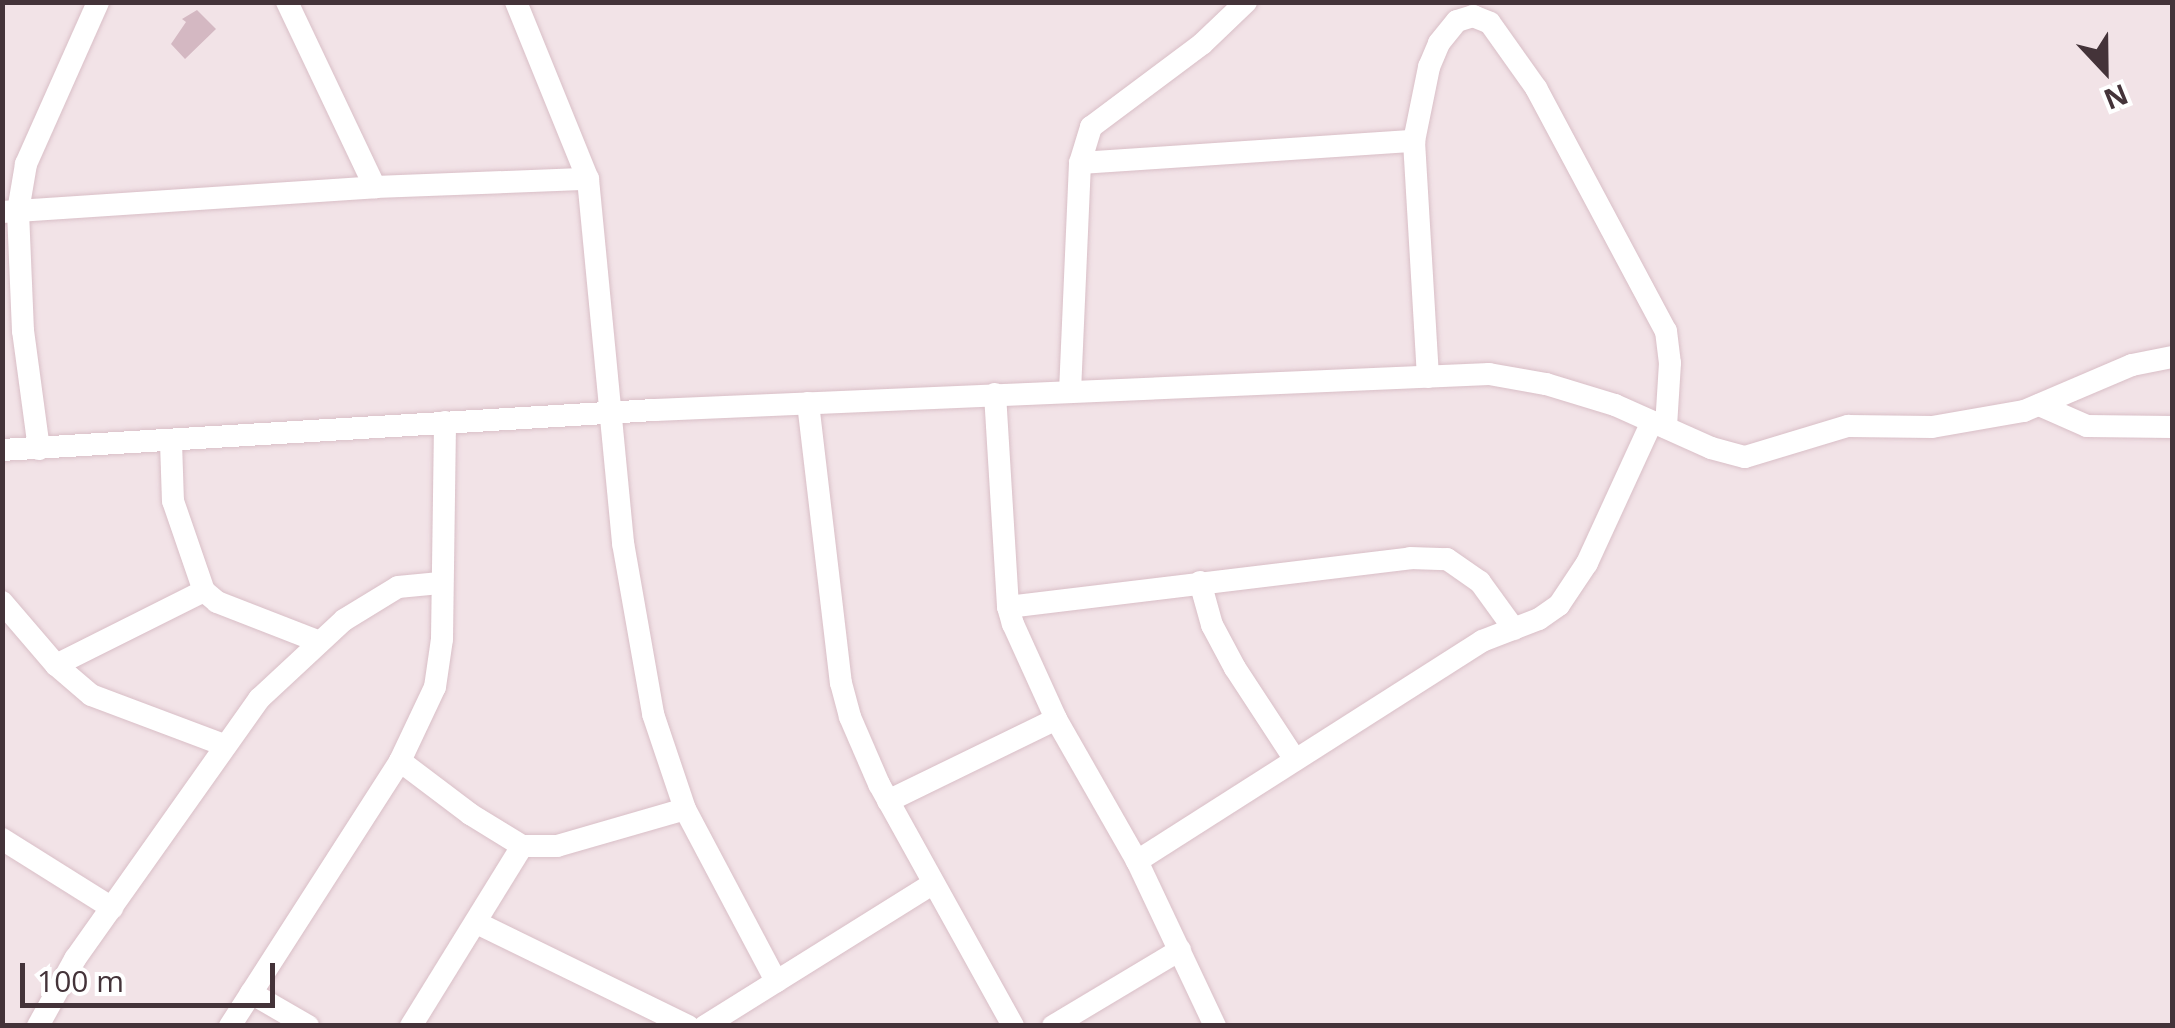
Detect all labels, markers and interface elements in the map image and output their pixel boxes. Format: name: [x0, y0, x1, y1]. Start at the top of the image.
north arrow: [2055, 20, 2155, 120]
text: N: [2099, 76, 2134, 120]
scale bar: [25, 943, 280, 1005]
text: 100 m: [37, 960, 124, 1001]

